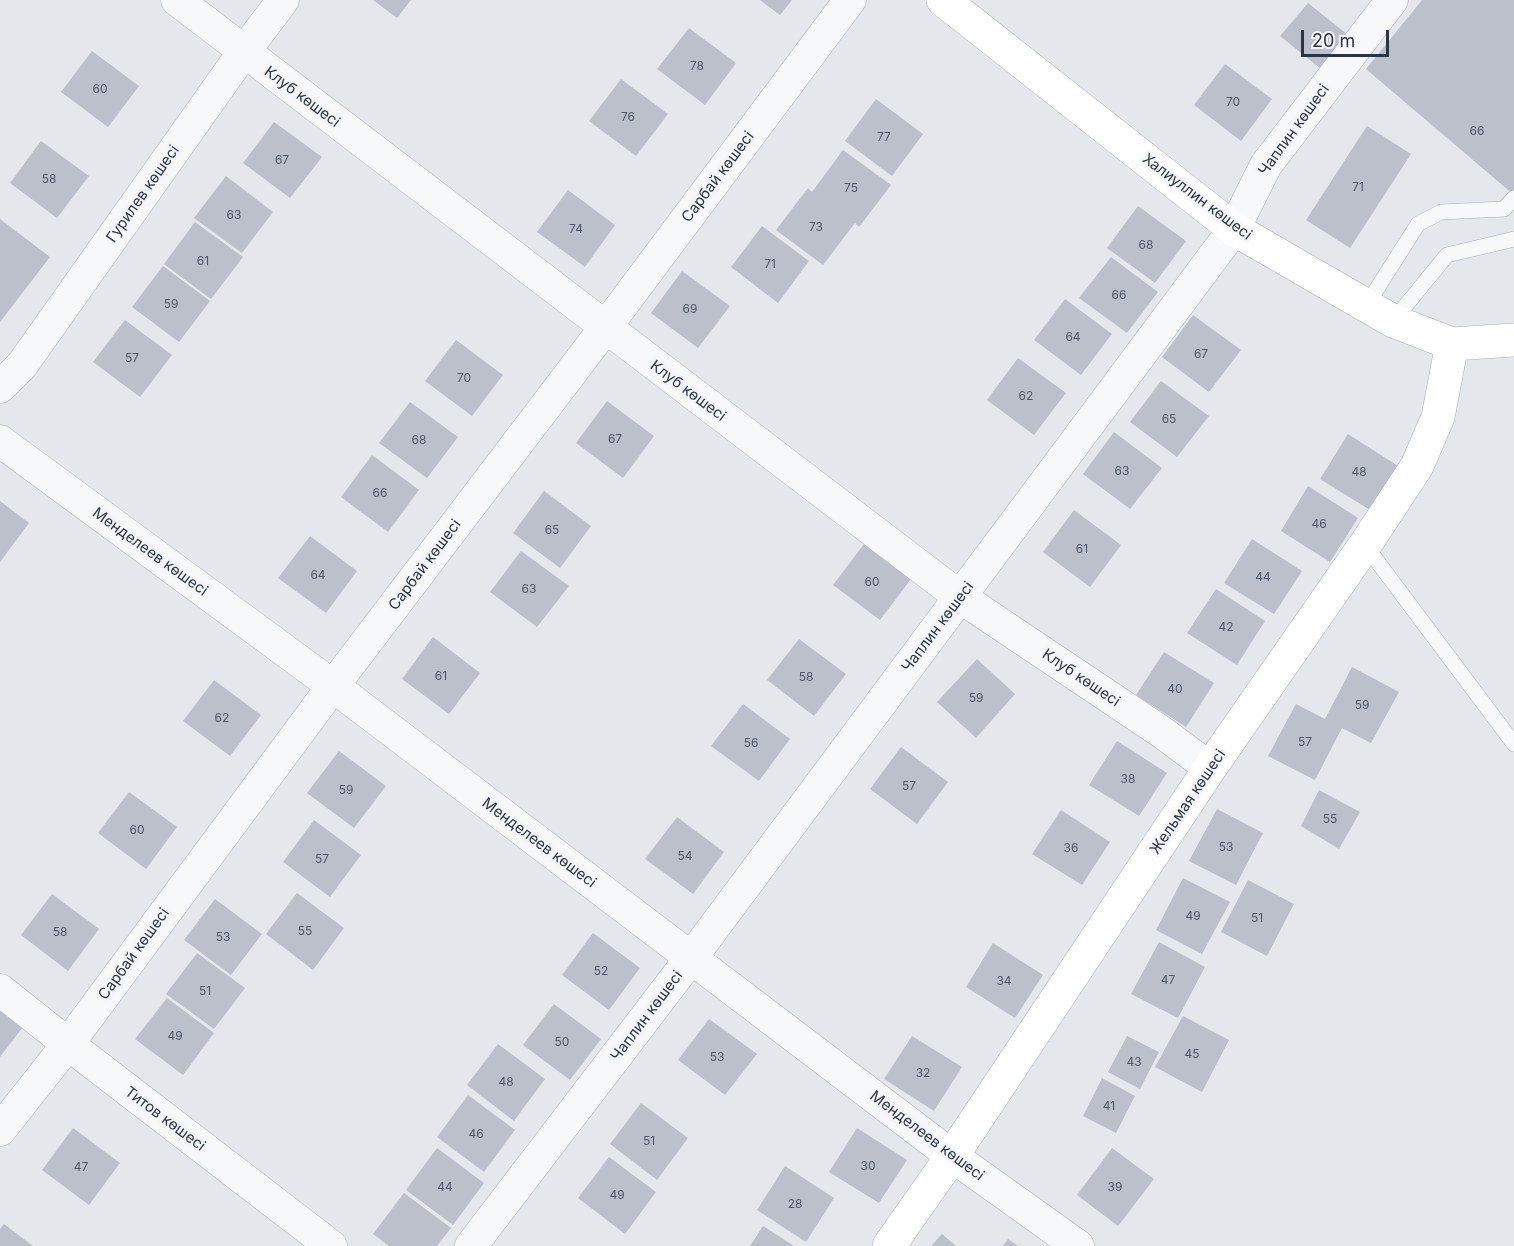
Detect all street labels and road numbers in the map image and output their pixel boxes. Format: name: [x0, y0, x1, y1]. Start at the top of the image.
street label: Клуб көшесі: [261, 63, 343, 131]
street label: Чаплин көшесі: [1255, 81, 1333, 179]
street label: Сарбай көшесі: [678, 128, 758, 226]
street label: Гурилев көшесі: [103, 142, 183, 246]
street label: Халиуллин көшесі: [1139, 150, 1255, 244]
street label: Клуб көшесі: [647, 357, 729, 425]
street label: Менделеев көшесі: [89, 504, 211, 600]
street label: Сарбай көшесі: [385, 516, 465, 614]
street label: Чаплин көшесі: [898, 578, 978, 676]
street label: Клуб көшесі: [1039, 645, 1123, 711]
street label: Жельмая көшесі: [1146, 746, 1230, 858]
street label: Менделеев көшесі: [478, 794, 600, 892]
street label: Сарбай көшесі: [95, 905, 173, 1003]
street label: Чаплин көшесі: [607, 967, 687, 1065]
street label: Титов көшесі: [121, 1083, 209, 1155]
street label: Менделеев көшесі: [866, 1087, 988, 1185]

